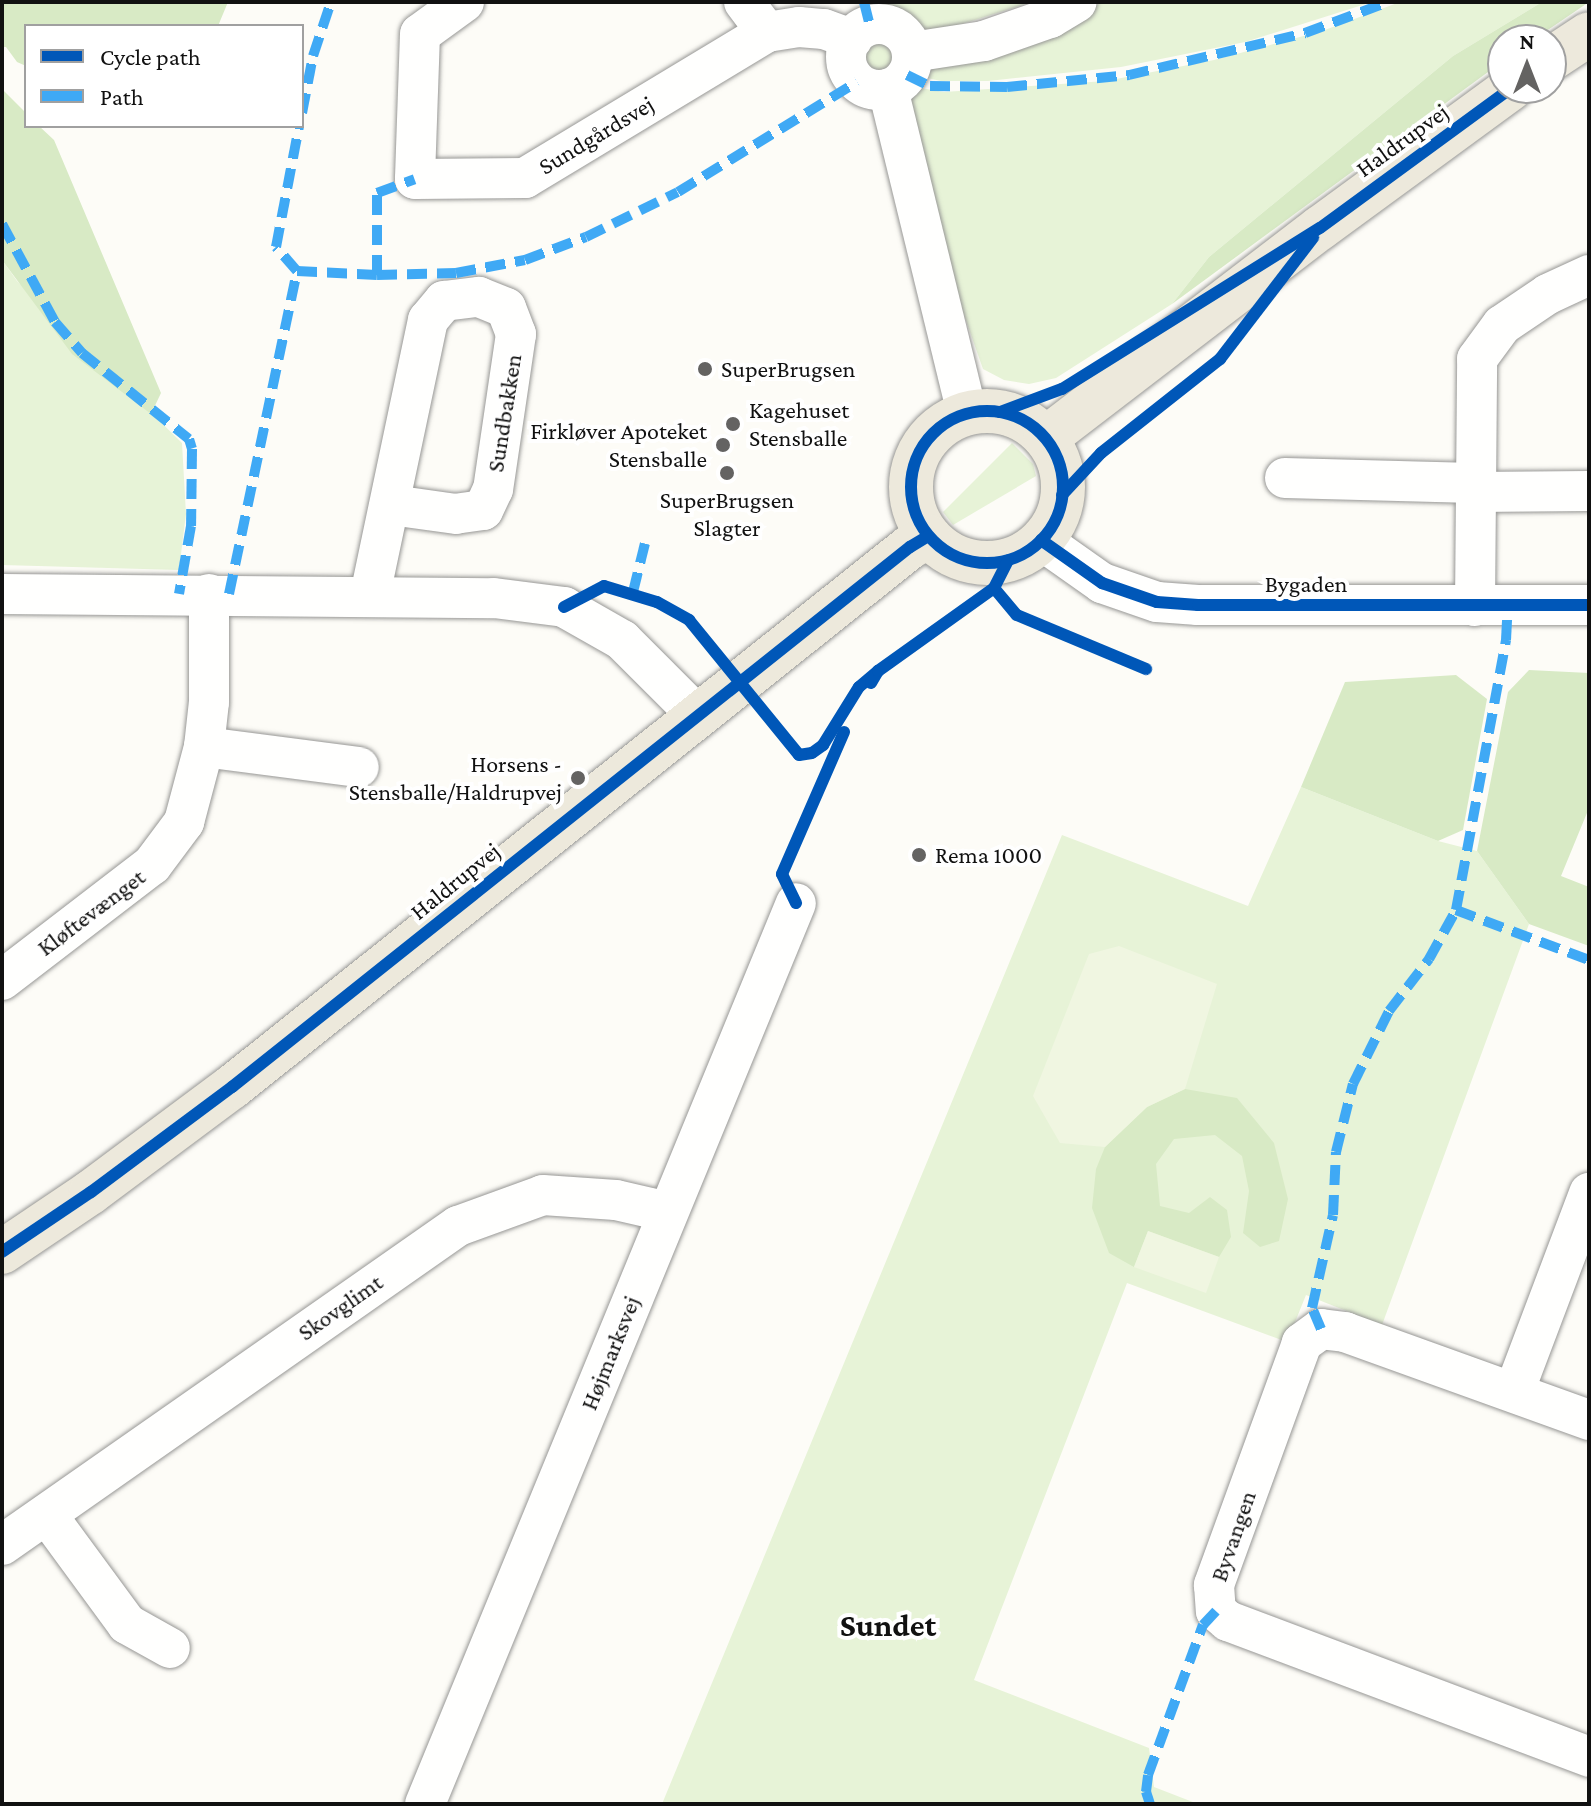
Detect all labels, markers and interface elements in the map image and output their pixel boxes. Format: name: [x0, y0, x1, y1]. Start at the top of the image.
legend: [24, 24, 304, 128]
north arrow: [1487, 24, 1567, 104]
text: N: [1520, 29, 1535, 54]
text: Cycle path: [100, 43, 201, 70]
text: Path: [100, 83, 144, 110]
street label: Sundgårdsvej: [533, 89, 659, 181]
street label: Haldrupvej: [1350, 97, 1454, 183]
street label: Sundbakken: [480, 352, 528, 474]
place label: SuperBrugsen: [721, 355, 855, 383]
marker: SuperBrugsen: [696, 360, 714, 378]
place label: Kagehuset Stensballe: [749, 396, 849, 452]
marker: Kagehuset Stensballe: [724, 415, 742, 433]
place label: Firkløver Apoteket Stensballe: [530, 417, 707, 473]
marker: Firkløver Apoteket Stensballe: [714, 436, 732, 454]
marker: SuperBrugsen Slagter: [718, 464, 736, 482]
place label: SuperBrugsen Slagter: [660, 486, 794, 542]
street label: Bygaden: [1265, 570, 1347, 598]
place label: Horsens - Stensballe/Haldrupvej: [349, 750, 562, 806]
marker: Horsens - Stensballe/Haldrupvej: [569, 769, 587, 787]
street label: Haldrupvej: [404, 836, 506, 926]
place label: Rema 1000: [935, 841, 1042, 869]
marker: Rema 1000: [910, 846, 928, 864]
street label: Kløftevænget: [31, 862, 151, 962]
street label: Skovglimt: [292, 1267, 388, 1347]
street label: Højmarksvej: [574, 1292, 646, 1414]
street label: Byvangen: [1204, 1487, 1262, 1585]
district label: Sundet: [840, 1606, 936, 1644]

